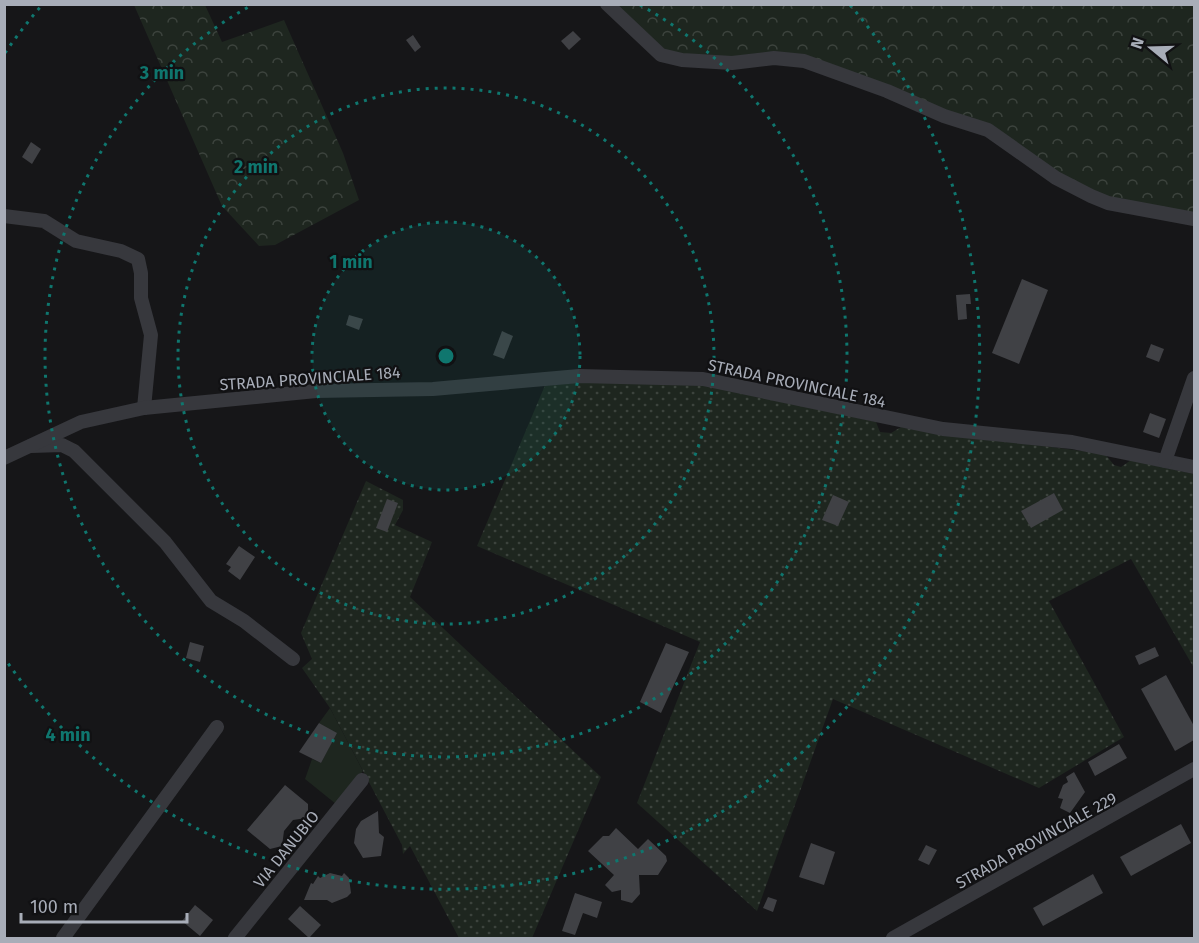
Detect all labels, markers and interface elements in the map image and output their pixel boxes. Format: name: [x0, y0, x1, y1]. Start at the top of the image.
north arrow: [1121, 18, 1181, 78]
text: N: [1127, 35, 1148, 51]
text: 3 min: [139, 62, 184, 84]
text: 2 min: [234, 156, 278, 178]
text: 1 min: [329, 251, 373, 273]
centre of rings: [436, 346, 456, 366]
street label: STRADA PROVINCIALE 184: [706, 355, 888, 412]
street label: STRADA PROVINCIALE 184: [219, 363, 402, 394]
text: 4 min: [45, 724, 91, 746]
street label: STRADA PROVINCIALE 229: [952, 788, 1120, 893]
street label: VIA DANUBIO: [250, 807, 323, 892]
scale bar: [21, 886, 188, 924]
text: 100 m: [30, 896, 78, 918]

